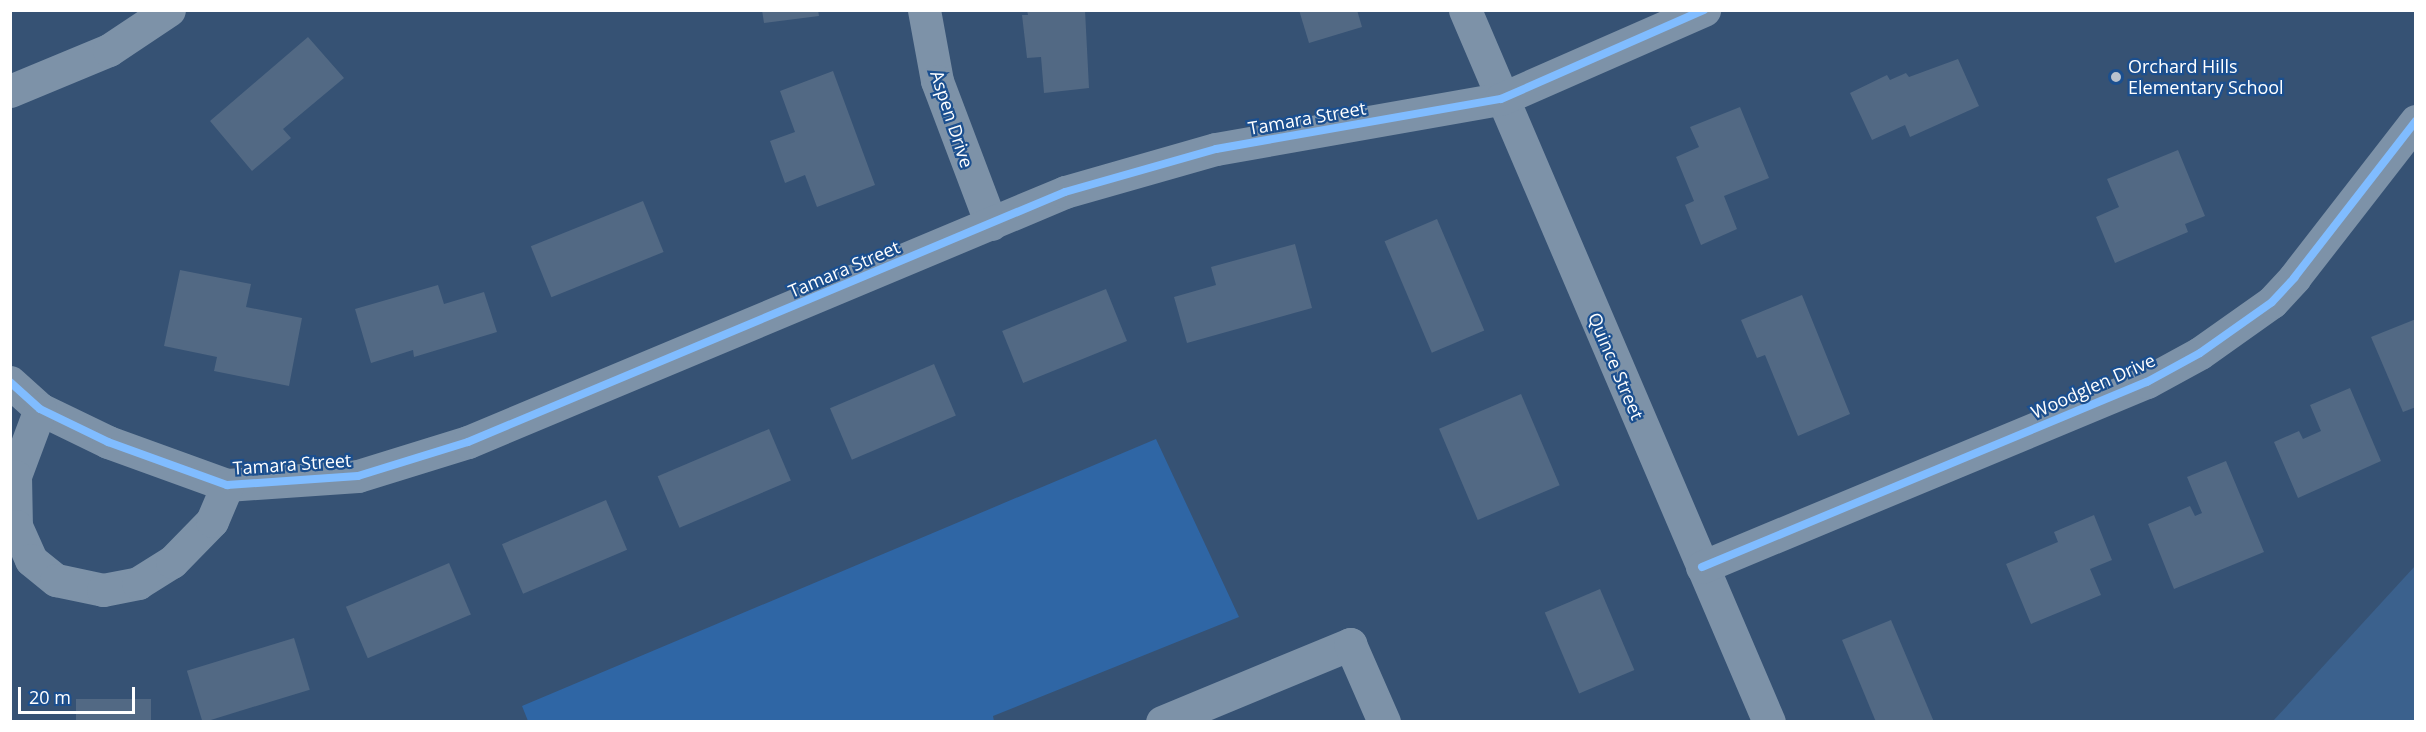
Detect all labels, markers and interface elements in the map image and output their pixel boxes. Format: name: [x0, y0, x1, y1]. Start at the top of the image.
place label: Orchard Hills Elementary School: [2128, 56, 2284, 98]
street label: Aspen Drive: [926, 68, 978, 170]
marker: Orchard Hills Elementary School: [2109, 70, 2123, 84]
street label: Tamara Street: [1247, 97, 1367, 139]
street label: Tamara Street: [785, 236, 903, 302]
street label: Quince Street: [1584, 309, 1648, 423]
street label: Woodglen Drive: [2028, 349, 2158, 423]
street label: Tamara Street: [232, 449, 352, 479]
scale bar: [21, 675, 138, 713]
text: 20 m: [29, 685, 71, 709]

